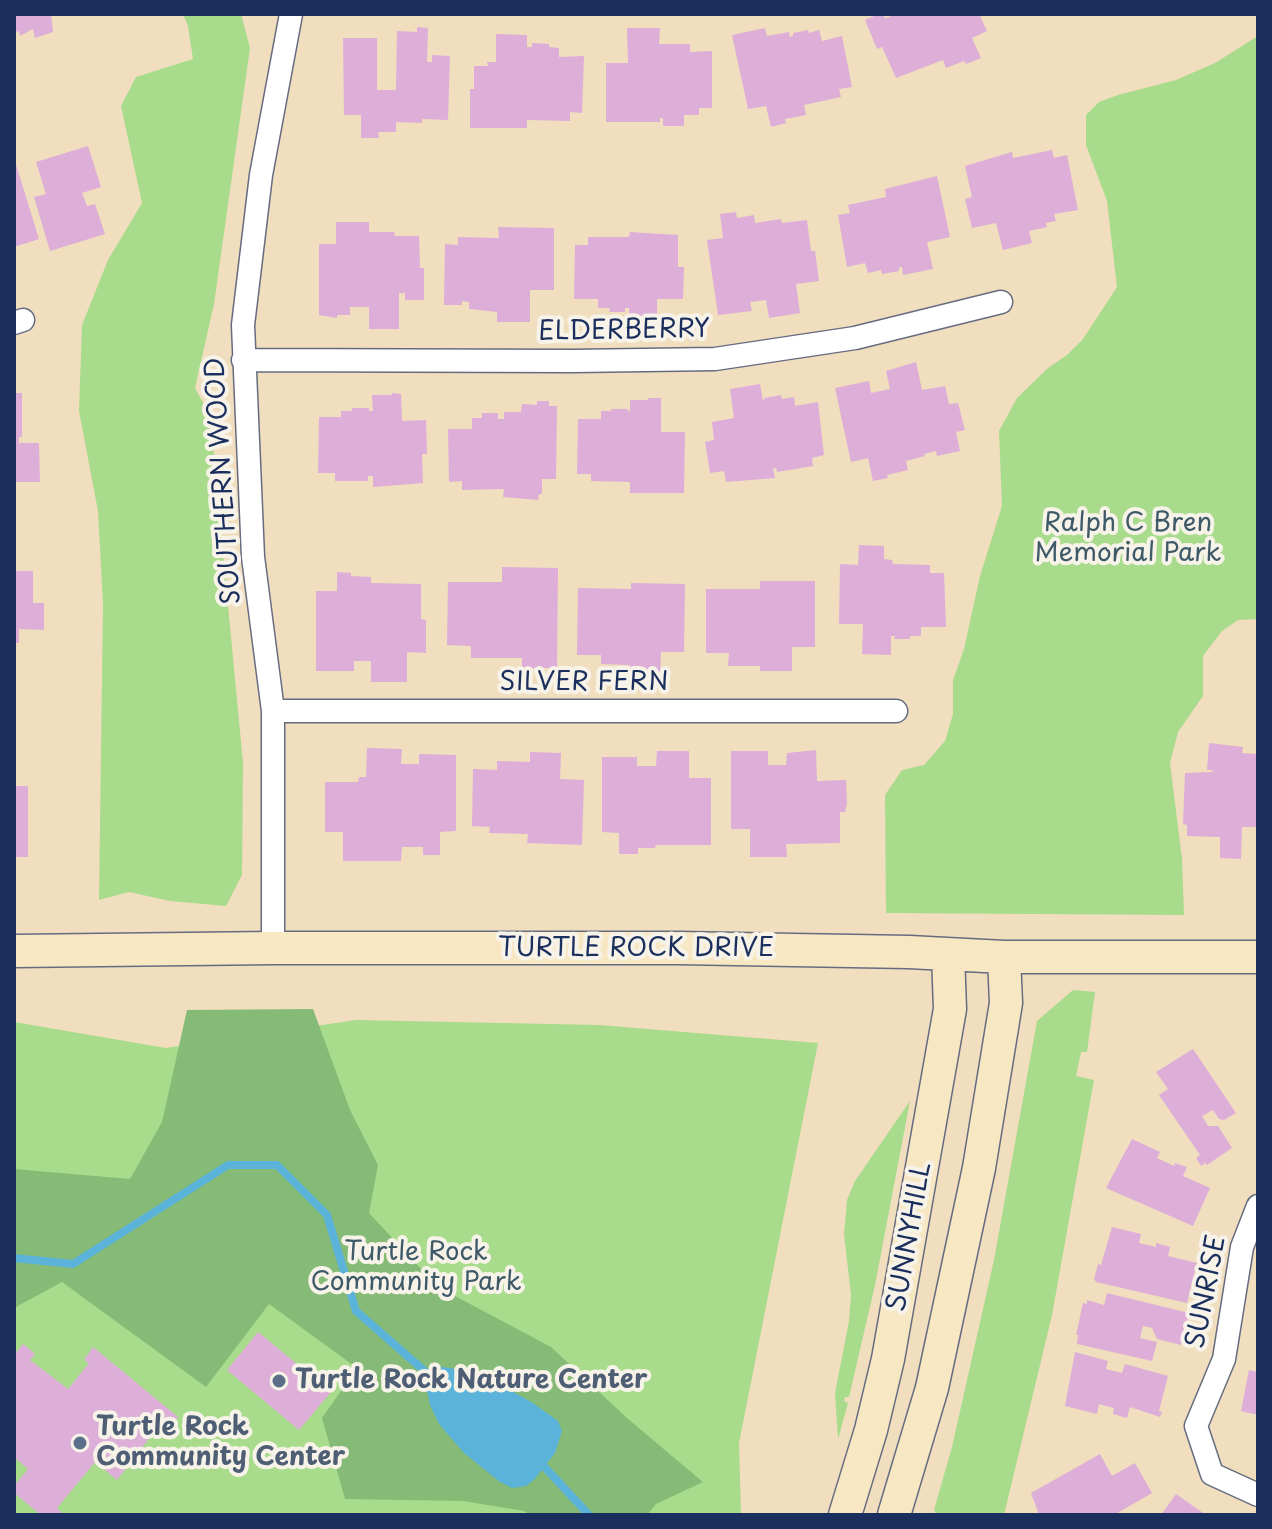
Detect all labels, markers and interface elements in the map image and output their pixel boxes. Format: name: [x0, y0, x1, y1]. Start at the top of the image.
street label: ELDERBERRY: [538, 314, 710, 348]
street label: SOUTHERN WOOD: [200, 356, 248, 606]
park label: Ralph C Bren Memorial Park: [1035, 508, 1221, 570]
street label: SILVER FERN: [500, 667, 668, 699]
street label: TURTLE ROCK DRIVE: [498, 933, 774, 965]
street label: SUNNYHILL: [881, 1160, 939, 1314]
street label: SUNRISE: [1181, 1233, 1233, 1351]
park label: Turtle Rock Community Park: [310, 1237, 522, 1298]
place label: Turtle Rock Nature Center: [295, 1365, 647, 1397]
marker: Turtle Rock Nature Center: [270, 1372, 288, 1390]
place label: Turtle Rock Community Center: [96, 1412, 345, 1474]
marker: Turtle Rock Community Center: [71, 1434, 89, 1452]

